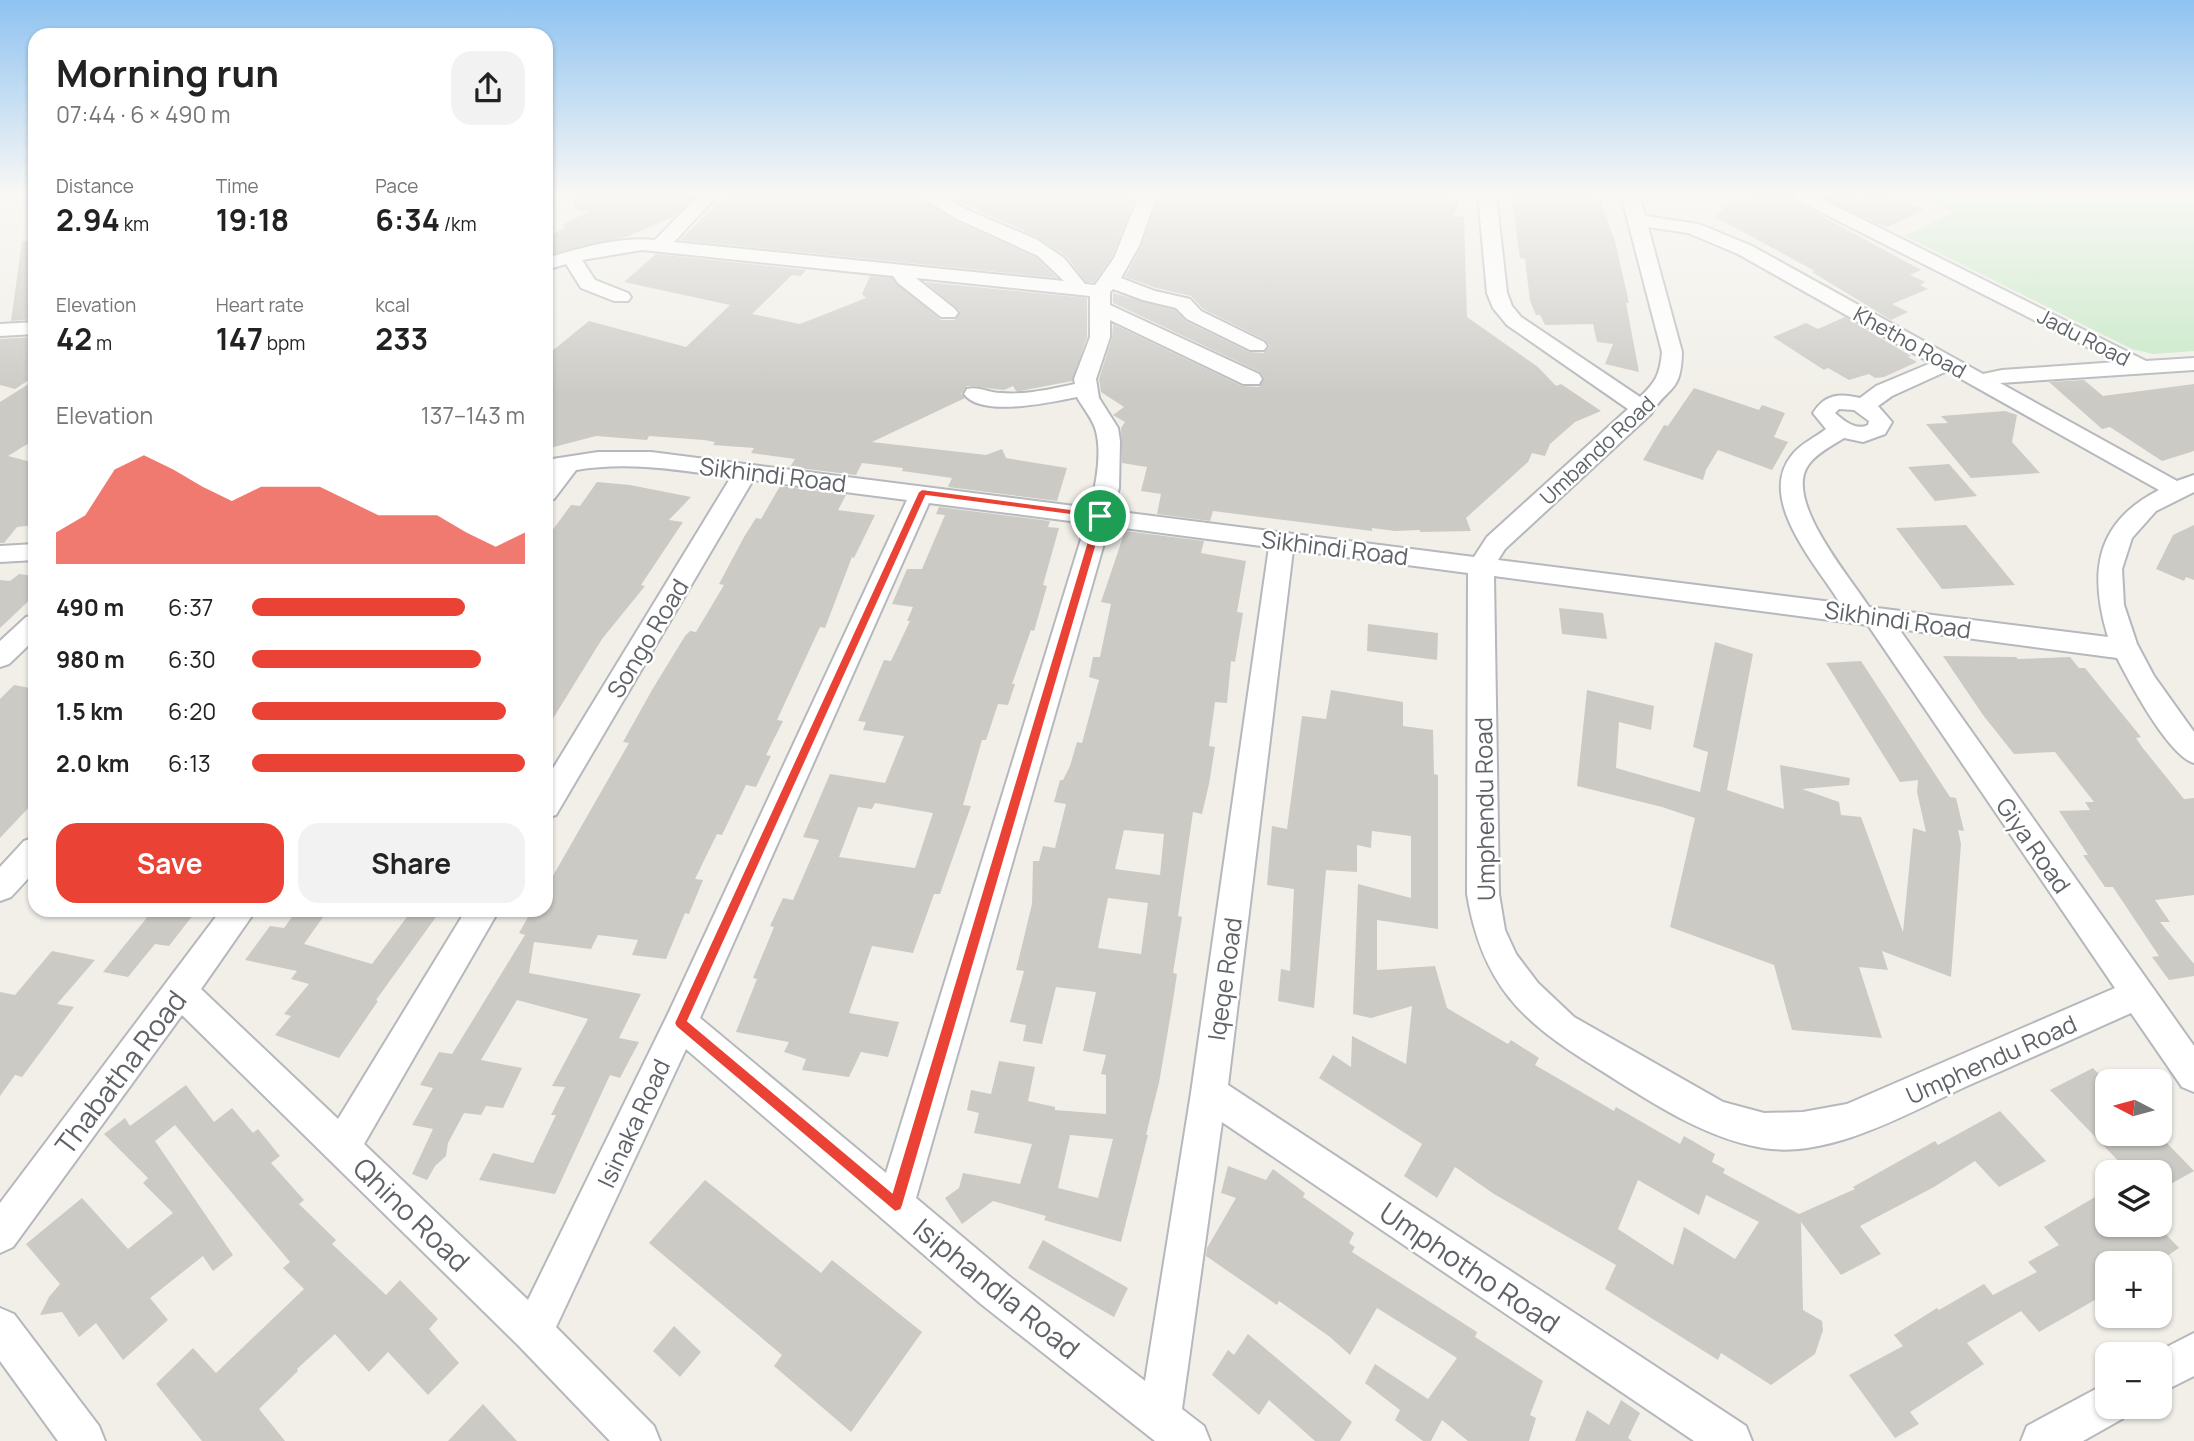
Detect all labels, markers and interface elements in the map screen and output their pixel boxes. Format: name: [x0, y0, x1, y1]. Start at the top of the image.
text: Morning run: [56, 46, 279, 98]
button: share: [451, 51, 525, 125]
text: 07:44 · 6 × 490 m: [56, 98, 231, 130]
text: Distance: [56, 173, 134, 199]
text: Time: [216, 173, 259, 199]
text: Pace: [375, 173, 418, 199]
text: 2.94: [56, 199, 120, 240]
text: 19:18: [216, 199, 289, 240]
text: 6:34: [375, 199, 440, 240]
text: km: [120, 211, 149, 237]
text: /km: [440, 211, 477, 237]
text: Elevation: [56, 292, 136, 318]
text: Heart rate: [216, 292, 304, 318]
text: kcal: [375, 292, 410, 318]
street label: Khetho Road: [1849, 300, 1971, 384]
street label: Jadu Road: [2033, 302, 2135, 372]
text: 42: [56, 318, 92, 359]
text: 147: [216, 318, 263, 359]
text: 233: [375, 318, 428, 359]
text: m: [92, 330, 112, 356]
text: bpm: [263, 330, 305, 356]
street label: Umbando Road: [1533, 389, 1661, 511]
text: Elevation: [56, 399, 153, 431]
text: 137–143 m: [421, 399, 525, 431]
street label: Sikhindi Road: [698, 449, 848, 499]
pin: [1070, 486, 1130, 546]
icon: arrive: [1081, 497, 1119, 535]
street label: Sikhindi Road: [1260, 522, 1410, 572]
street label: Songo Road: [599, 572, 695, 704]
text: 490 m: [56, 591, 124, 623]
text: 6:37: [168, 591, 213, 623]
street label: Sikhindi Road: [1822, 592, 1974, 646]
text: 980 m: [56, 643, 125, 675]
text: 6:30: [168, 643, 216, 675]
text: 1.5 km: [56, 695, 123, 727]
text: 6:20: [168, 695, 216, 727]
street label: Umphendu Road: [1466, 717, 1502, 901]
text: 2.0 km: [56, 747, 129, 779]
text: 6:13: [168, 747, 211, 779]
street label: Giya Road: [1989, 791, 2079, 899]
button: Save: [56, 823, 284, 903]
button: Share: [298, 823, 525, 903]
street label: Iqeqe Road: [1199, 915, 1249, 1043]
street label: Thabatha Road: [46, 982, 194, 1162]
street label: Umphendu Road: [1900, 1007, 2082, 1111]
street label: Isinaka Road: [589, 1053, 677, 1193]
north arrow: [2095, 1069, 2172, 1146]
map controls: [2095, 1069, 2172, 1419]
street label: Qhino Road: [345, 1149, 479, 1279]
button: layers: [2095, 1160, 2172, 1237]
street label: Umphotho Road: [1373, 1193, 1567, 1341]
street label: Isiphandla Road: [906, 1209, 1088, 1367]
button: +: [2095, 1251, 2172, 1328]
button: −: [2095, 1342, 2172, 1419]

